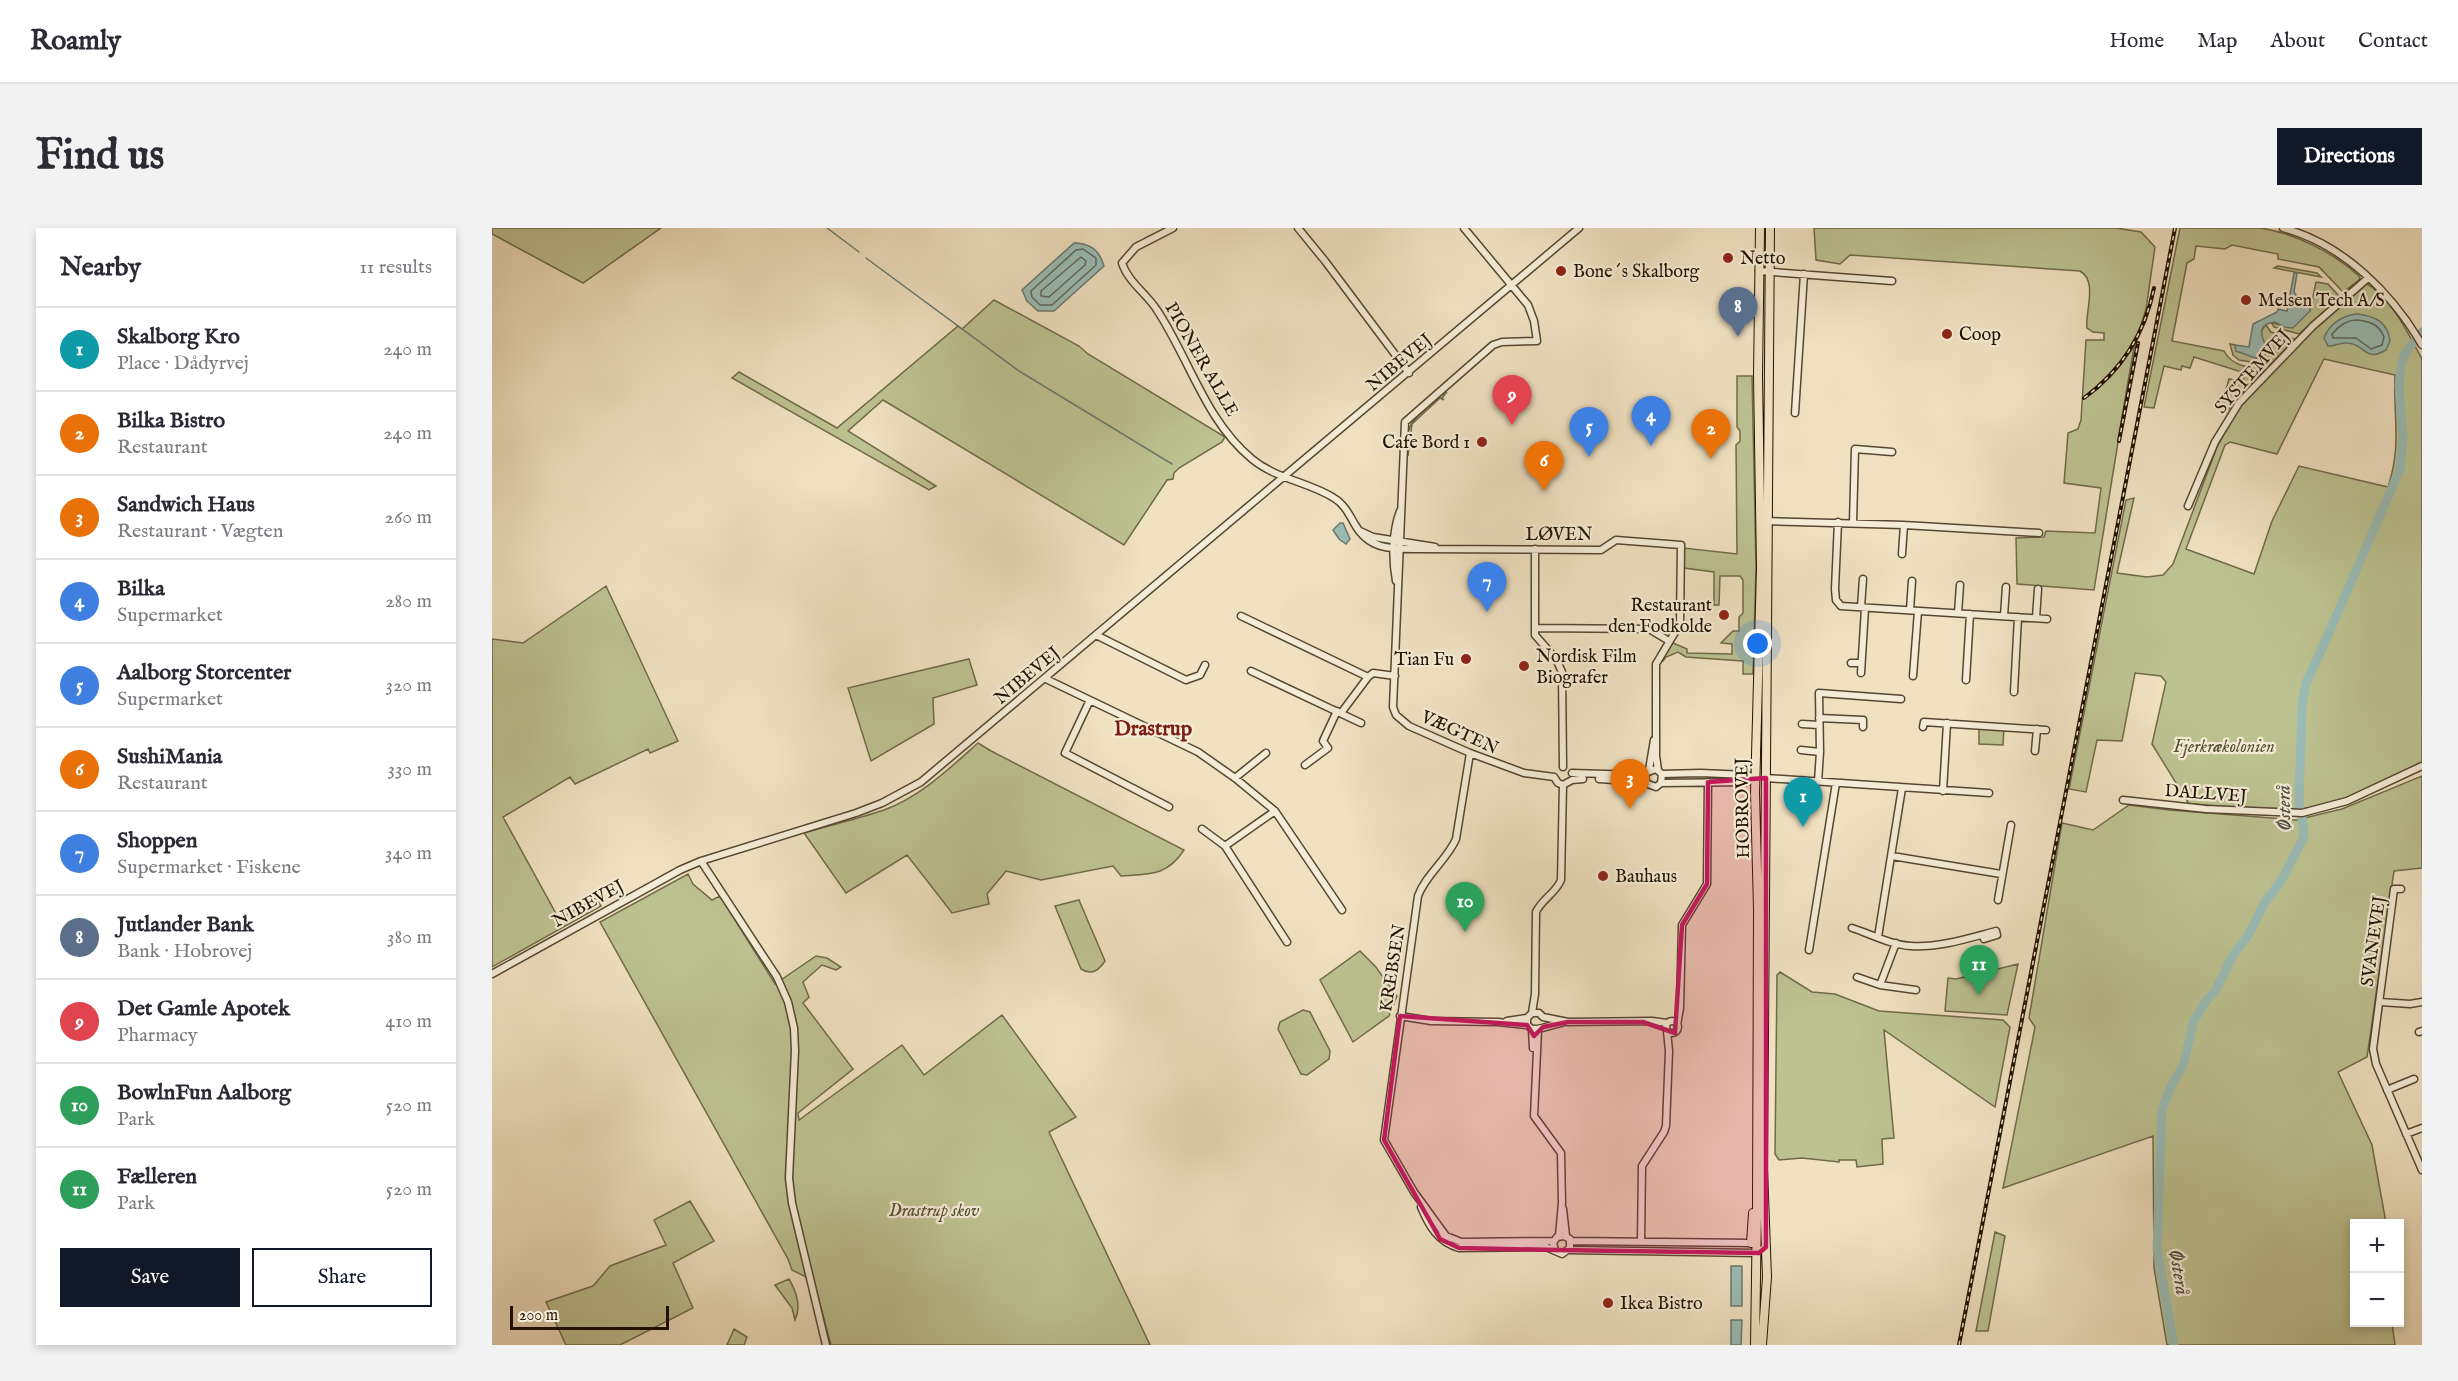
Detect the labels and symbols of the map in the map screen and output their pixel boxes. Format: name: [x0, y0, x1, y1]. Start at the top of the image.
place label: Netto: [1740, 248, 1786, 271]
marker: Netto: [1721, 251, 1735, 265]
place label: Bone´s Skalborg: [1573, 261, 1700, 284]
marker: Bone´s Skalborg: [1554, 264, 1568, 278]
pin: 8: [1718, 288, 1758, 337]
place label: Melsen Tech A/S: [2258, 290, 2385, 313]
marker: Melsen Tech A/S: [2239, 293, 2253, 307]
street label: PIONER ALLE: [1159, 298, 1243, 421]
place label: Coop: [1959, 324, 2001, 347]
street label: SYSTEMVEJ: [2210, 325, 2297, 419]
marker: Coop: [1940, 327, 1954, 341]
street label: NIBEVEJ: [1362, 329, 1438, 397]
pin: 9: [1492, 376, 1532, 425]
pin: 4: [1632, 396, 1670, 446]
pin: 5: [1570, 408, 1608, 457]
pin: 2: [1692, 410, 1730, 459]
place label: Cafe Bord 1: [1382, 432, 1470, 455]
marker: Cafe Bord 1: [1475, 435, 1489, 449]
pin: 6: [1524, 442, 1564, 491]
street label: LØVEN: [1525, 524, 1593, 547]
pin: 7: [1468, 562, 1506, 612]
place label: Restaurant den Fodkolde: [1608, 595, 1712, 639]
marker: Restaurant den Fodkolde: [1717, 608, 1731, 622]
your location: [1743, 629, 1772, 658]
street label: NIBEVEJ: [990, 642, 1066, 710]
place label: Nordisk Film Biografer: [1536, 646, 1637, 690]
place label: Tian Fu: [1394, 649, 1454, 672]
marker: Tian Fu: [1459, 652, 1473, 666]
marker: Nordisk Film Biografer: [1517, 659, 1531, 673]
street label: VÆGTEN: [1416, 706, 1502, 761]
district label: Drastrup: [1114, 716, 1193, 743]
park label: Fjerkrækolonien: [2173, 736, 2275, 759]
street label: HOBROVEJ: [1731, 757, 1756, 859]
pin: 3: [1610, 760, 1650, 809]
pin: 1: [1784, 778, 1822, 827]
street label: DALLVEJ: [2164, 780, 2249, 809]
water label: Østerå: [2272, 785, 2297, 831]
place label: Bauhaus: [1615, 866, 1677, 889]
marker: Bauhaus: [1596, 869, 1610, 883]
street label: NIBEVEJ: [549, 875, 629, 934]
pin: 10: [1446, 882, 1484, 932]
street label: SVANEVEJ: [2357, 894, 2392, 988]
street label: KREBSEN: [1375, 922, 1412, 1014]
pin: 11: [1960, 946, 1998, 995]
park label: Drastrup skov: [889, 1200, 980, 1223]
water label: Østerå: [2163, 1247, 2194, 1297]
place label: Ikea Bistro: [1620, 1293, 1703, 1316]
marker: Ikea Bistro: [1601, 1296, 1615, 1310]
scale bar: [510, 1303, 669, 1330]

